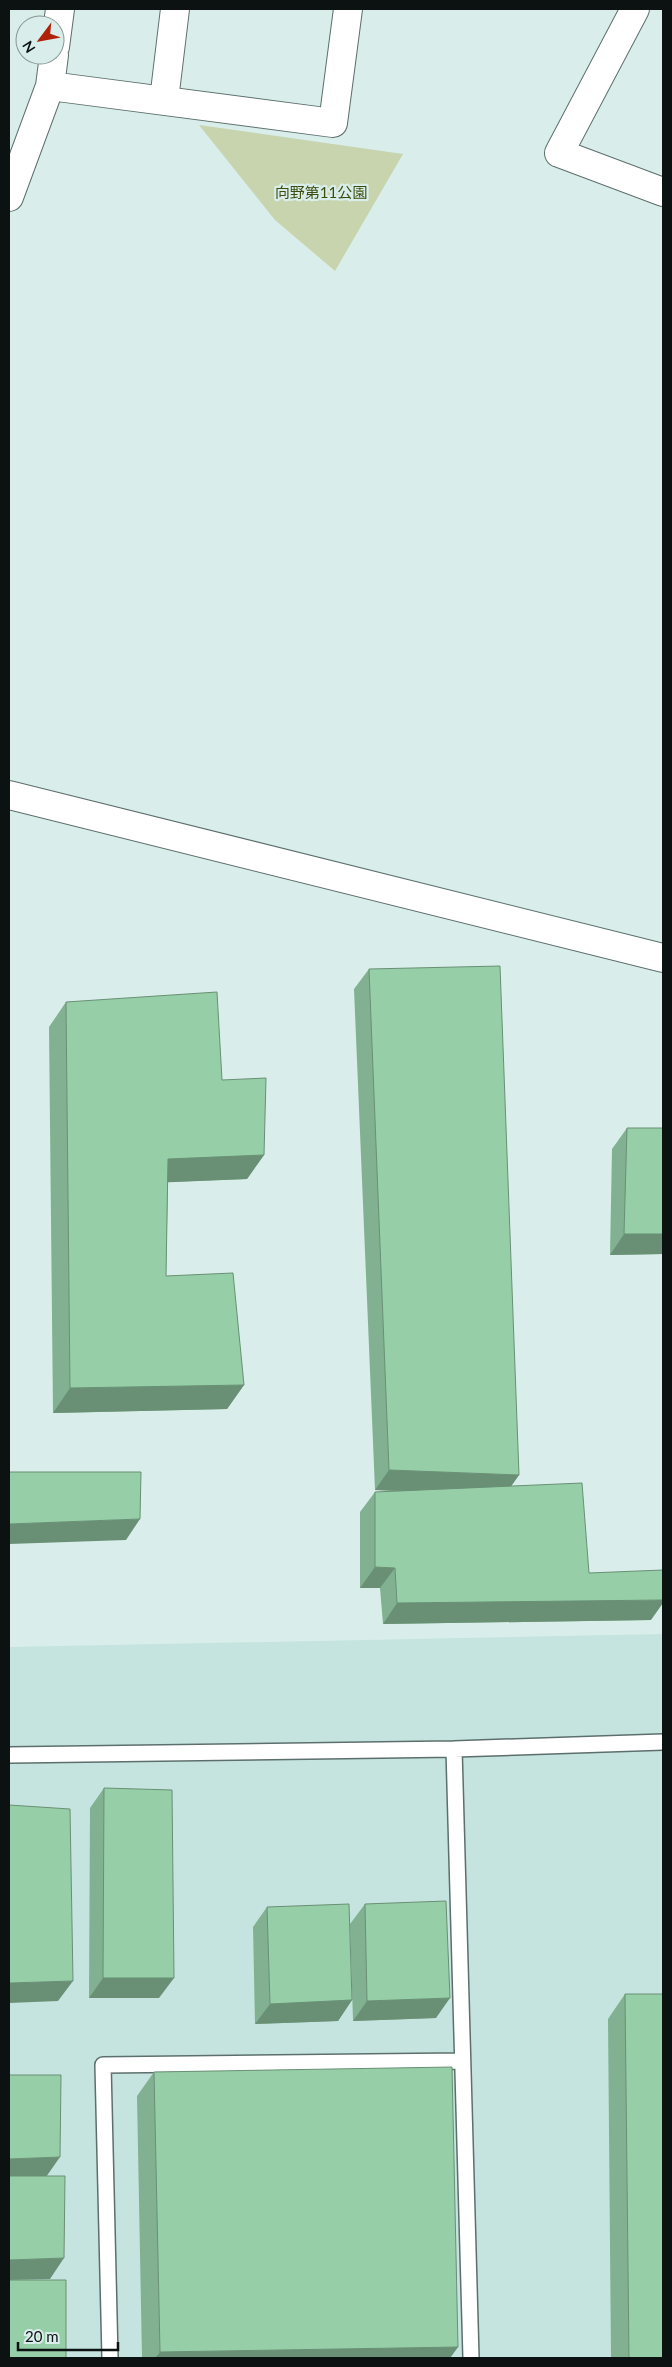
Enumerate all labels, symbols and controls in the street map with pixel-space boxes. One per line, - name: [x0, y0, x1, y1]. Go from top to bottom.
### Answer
- north arrow: [15, 15, 65, 65]
- text: N: [18, 38, 39, 56]
- park label: 向野第11公園: [275, 183, 367, 201]
- scale bar: [18, 2320, 118, 2352]
- text: 20 m: [25, 2327, 59, 2345]

